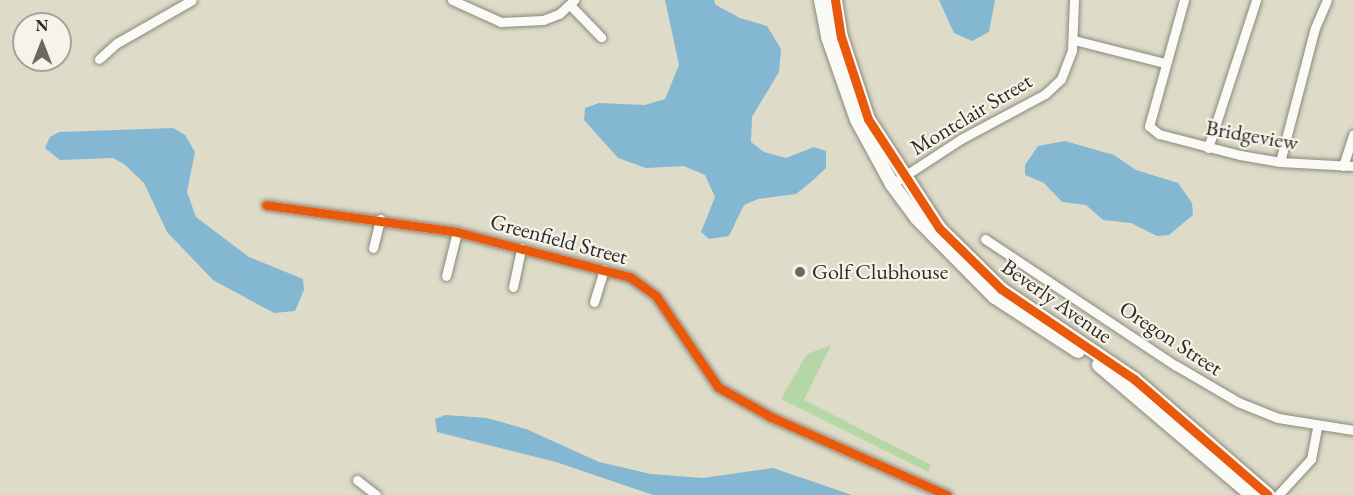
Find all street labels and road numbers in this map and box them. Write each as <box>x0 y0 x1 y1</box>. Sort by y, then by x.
street label: Montclair Street <box>905 67 1037 161</box>
street label: Bridgeview <box>1204 114 1300 156</box>
street label: Greenfield Street <box>487 208 631 270</box>
street label: Beverly Avenue <box>997 253 1117 349</box>
street label: Oregon Street <box>1115 295 1227 381</box>

